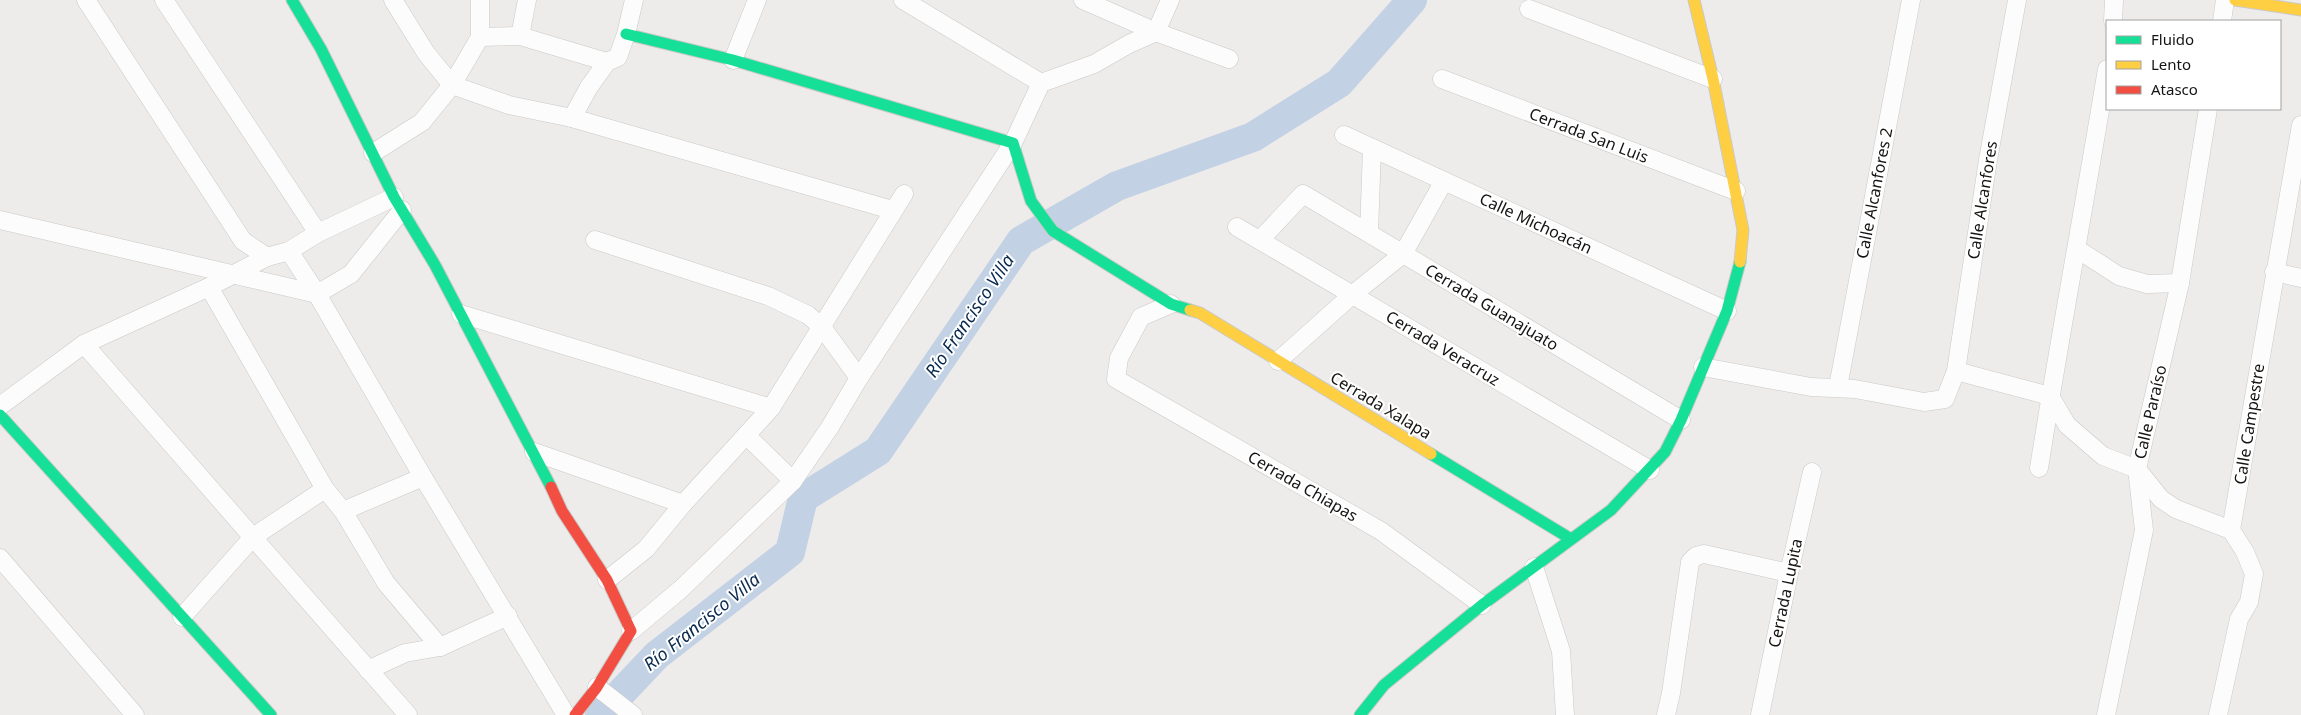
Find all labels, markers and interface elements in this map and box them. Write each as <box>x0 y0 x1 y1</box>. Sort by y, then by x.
legend <box>2106 20 2281 110</box>
text: Fluido <box>2151 29 2194 49</box>
text: Lento <box>2151 54 2191 74</box>
text: Atasco <box>2151 79 2198 99</box>
street label: Cerrada San Luis <box>1526 102 1652 168</box>
street label: Calle Alcanfores 2 <box>1851 126 1897 260</box>
street label: Calle Alcanfores <box>1962 139 2002 261</box>
street label: Calle Michoacán <box>1476 187 1596 259</box>
water label: Río Francisco Villa <box>919 249 1019 382</box>
street label: Cerrada Guanajuato <box>1421 258 1563 356</box>
street label: Cerrada Veracruz <box>1382 305 1504 391</box>
street label: Calle Campestre <box>2229 362 2269 486</box>
street label: Calle Paraíso <box>2128 363 2172 461</box>
street label: Cerrada Xalapa <box>1326 366 1436 444</box>
street label: Cerrada Chiapas <box>1244 446 1362 526</box>
street label: Cerrada Lupita <box>1763 536 1807 650</box>
water label: Río Francisco Villa <box>638 567 765 676</box>

